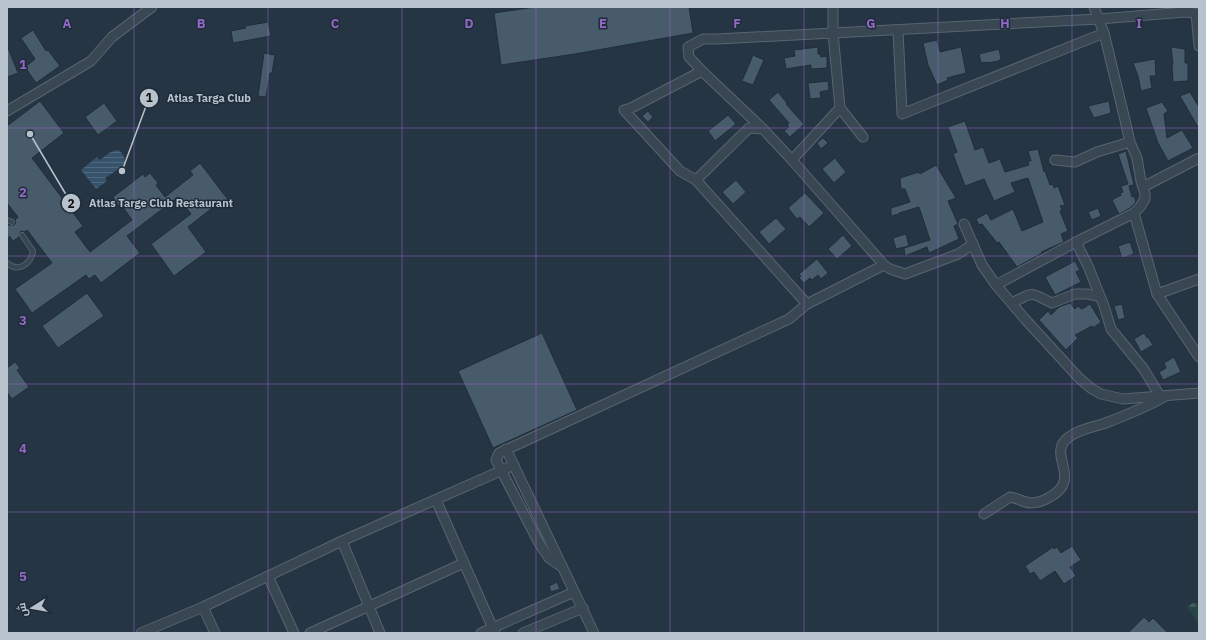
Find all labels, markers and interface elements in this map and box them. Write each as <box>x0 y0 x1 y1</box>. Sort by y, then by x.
text: A <box>63 15 72 32</box>
text: B <box>197 15 206 32</box>
text: C <box>331 15 340 32</box>
text: D <box>464 15 474 32</box>
text: E <box>599 15 607 32</box>
text: F <box>733 15 741 32</box>
text: G <box>866 15 876 32</box>
text: H <box>1000 15 1010 32</box>
text: I <box>1136 15 1142 32</box>
text: 1 <box>19 56 27 73</box>
callout: Atlas Targa Club <box>139 86 259 109</box>
text: 1 <box>145 90 153 105</box>
text: Atlas Targa Club <box>167 91 251 105</box>
text: 2 <box>19 184 27 201</box>
callout: Atlas Targe Club Restaurant <box>61 192 240 215</box>
text: 2 <box>67 196 75 211</box>
text: Atlas Targe Club Restaurant <box>89 196 233 210</box>
text: 3 <box>19 312 27 329</box>
text: 4 <box>19 440 27 457</box>
text: 5 <box>19 568 27 585</box>
north arrow <box>12 588 52 628</box>
text: ش <box>14 602 30 618</box>

